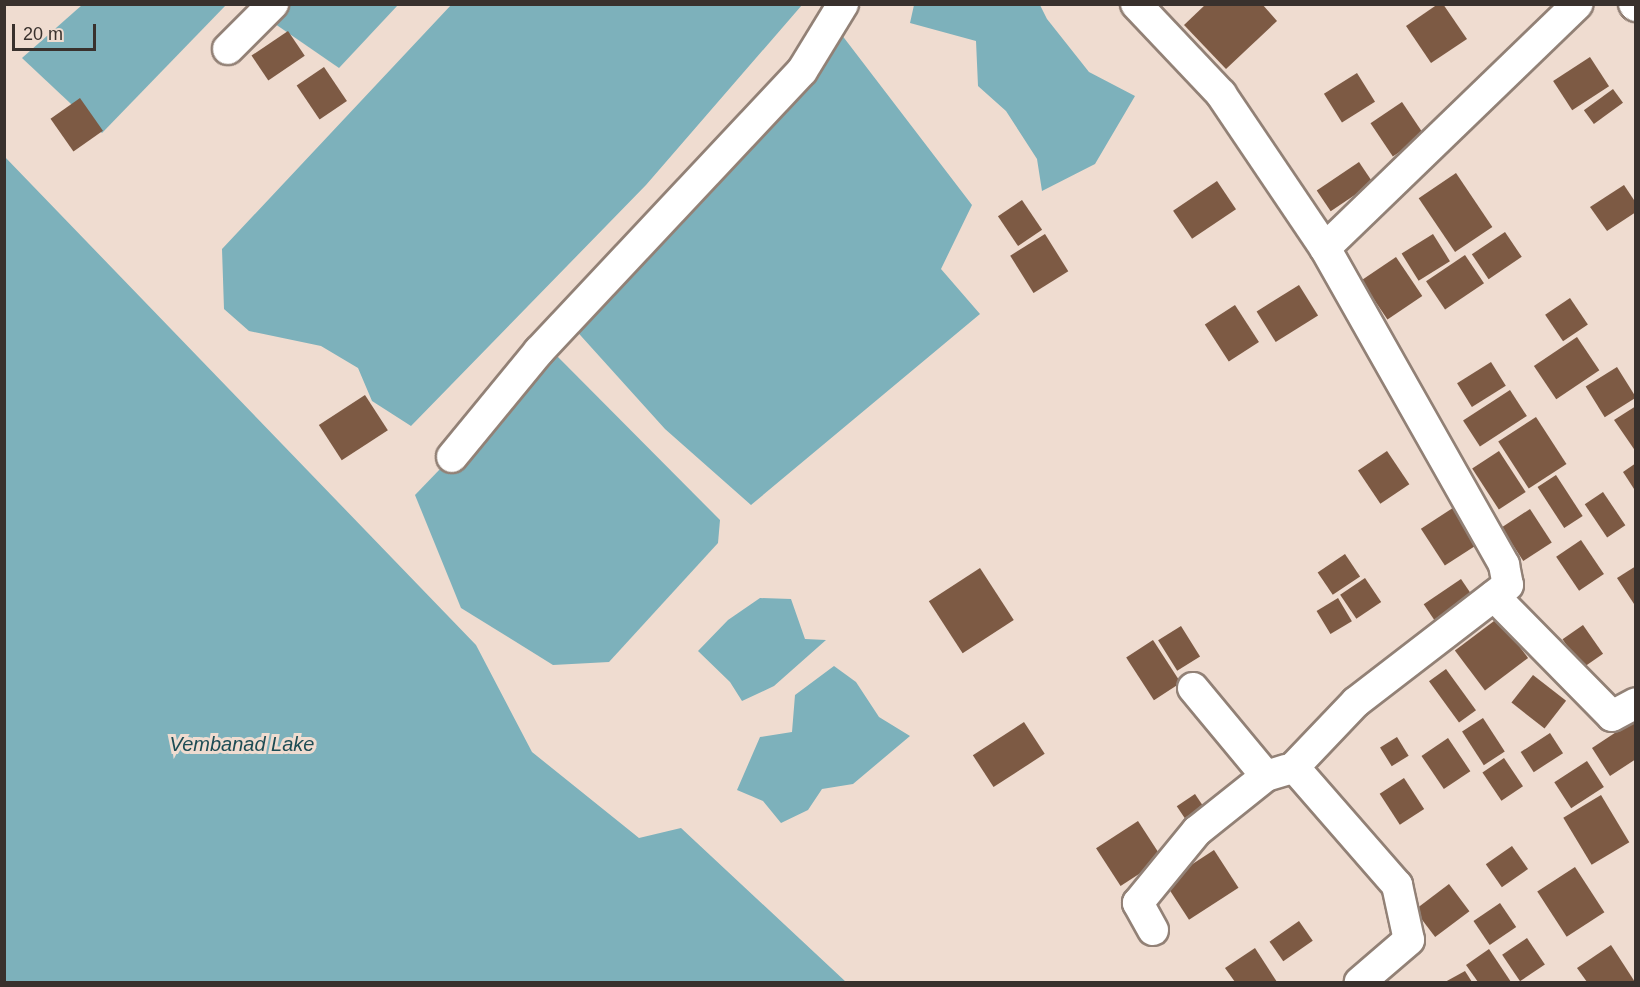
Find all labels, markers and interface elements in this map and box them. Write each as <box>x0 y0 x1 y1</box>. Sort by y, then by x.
scale bar <box>15 12 99 50</box>
text: 20 m <box>23 24 63 44</box>
water label: Vembanad Lake <box>170 732 314 756</box>

